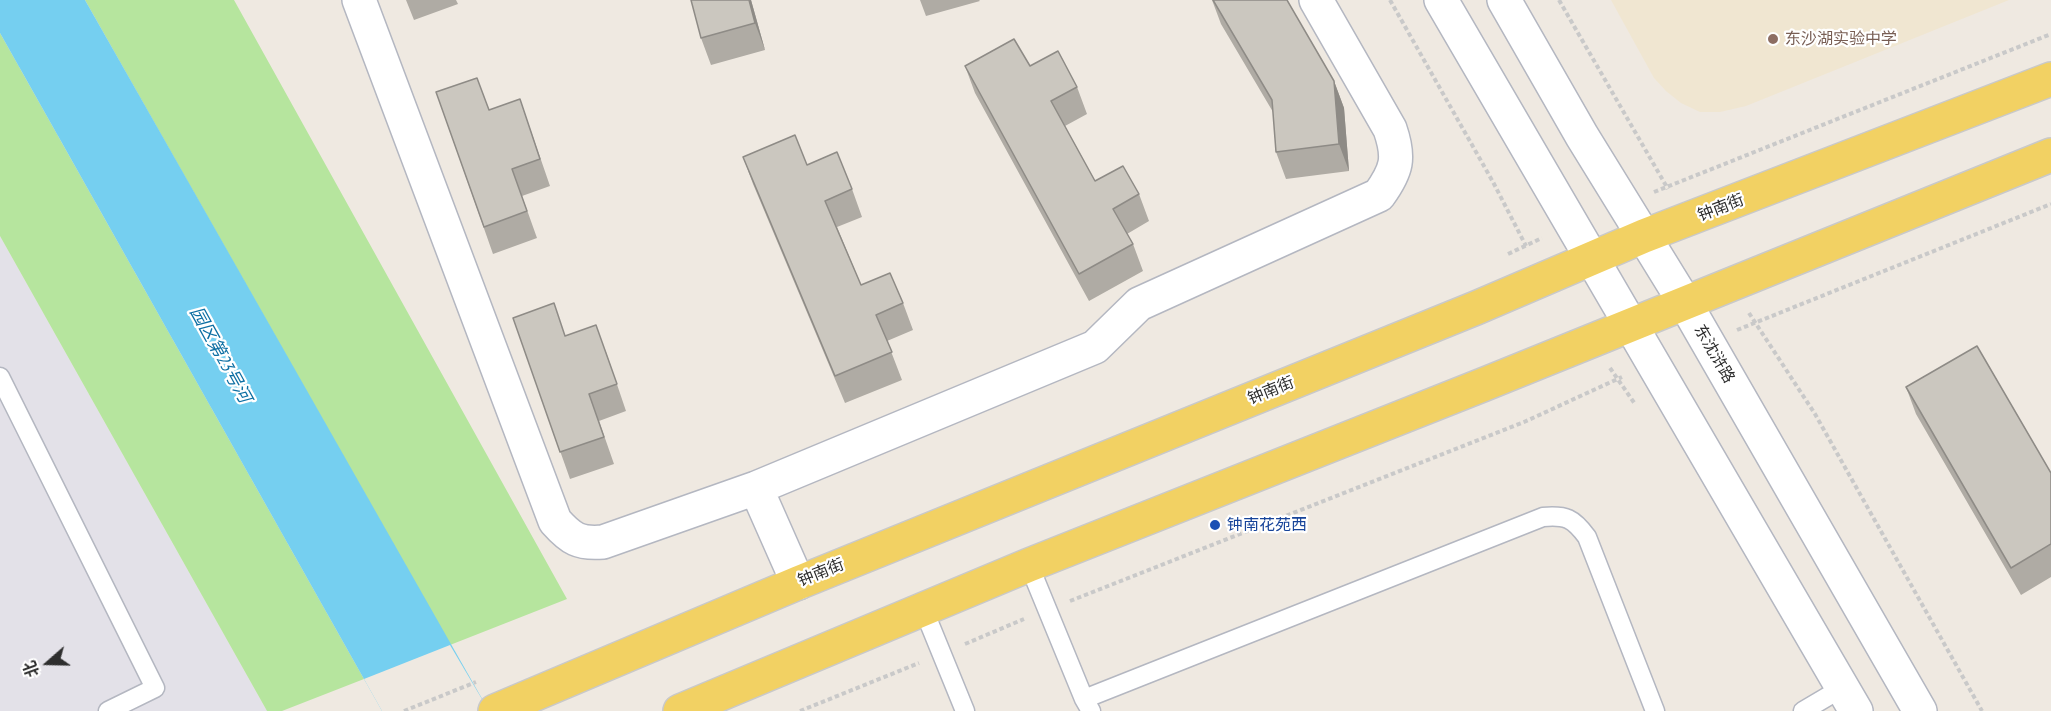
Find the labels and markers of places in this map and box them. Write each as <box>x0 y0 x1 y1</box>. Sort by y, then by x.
place label: 东沙湖实验中学 <box>1785 29 1897 49</box>
marker: 东沙湖实验中学 <box>1766 32 1780 46</box>
place label: 钟南花苑西 <box>1227 515 1307 535</box>
marker: 钟南花苑西 <box>1208 518 1222 532</box>

